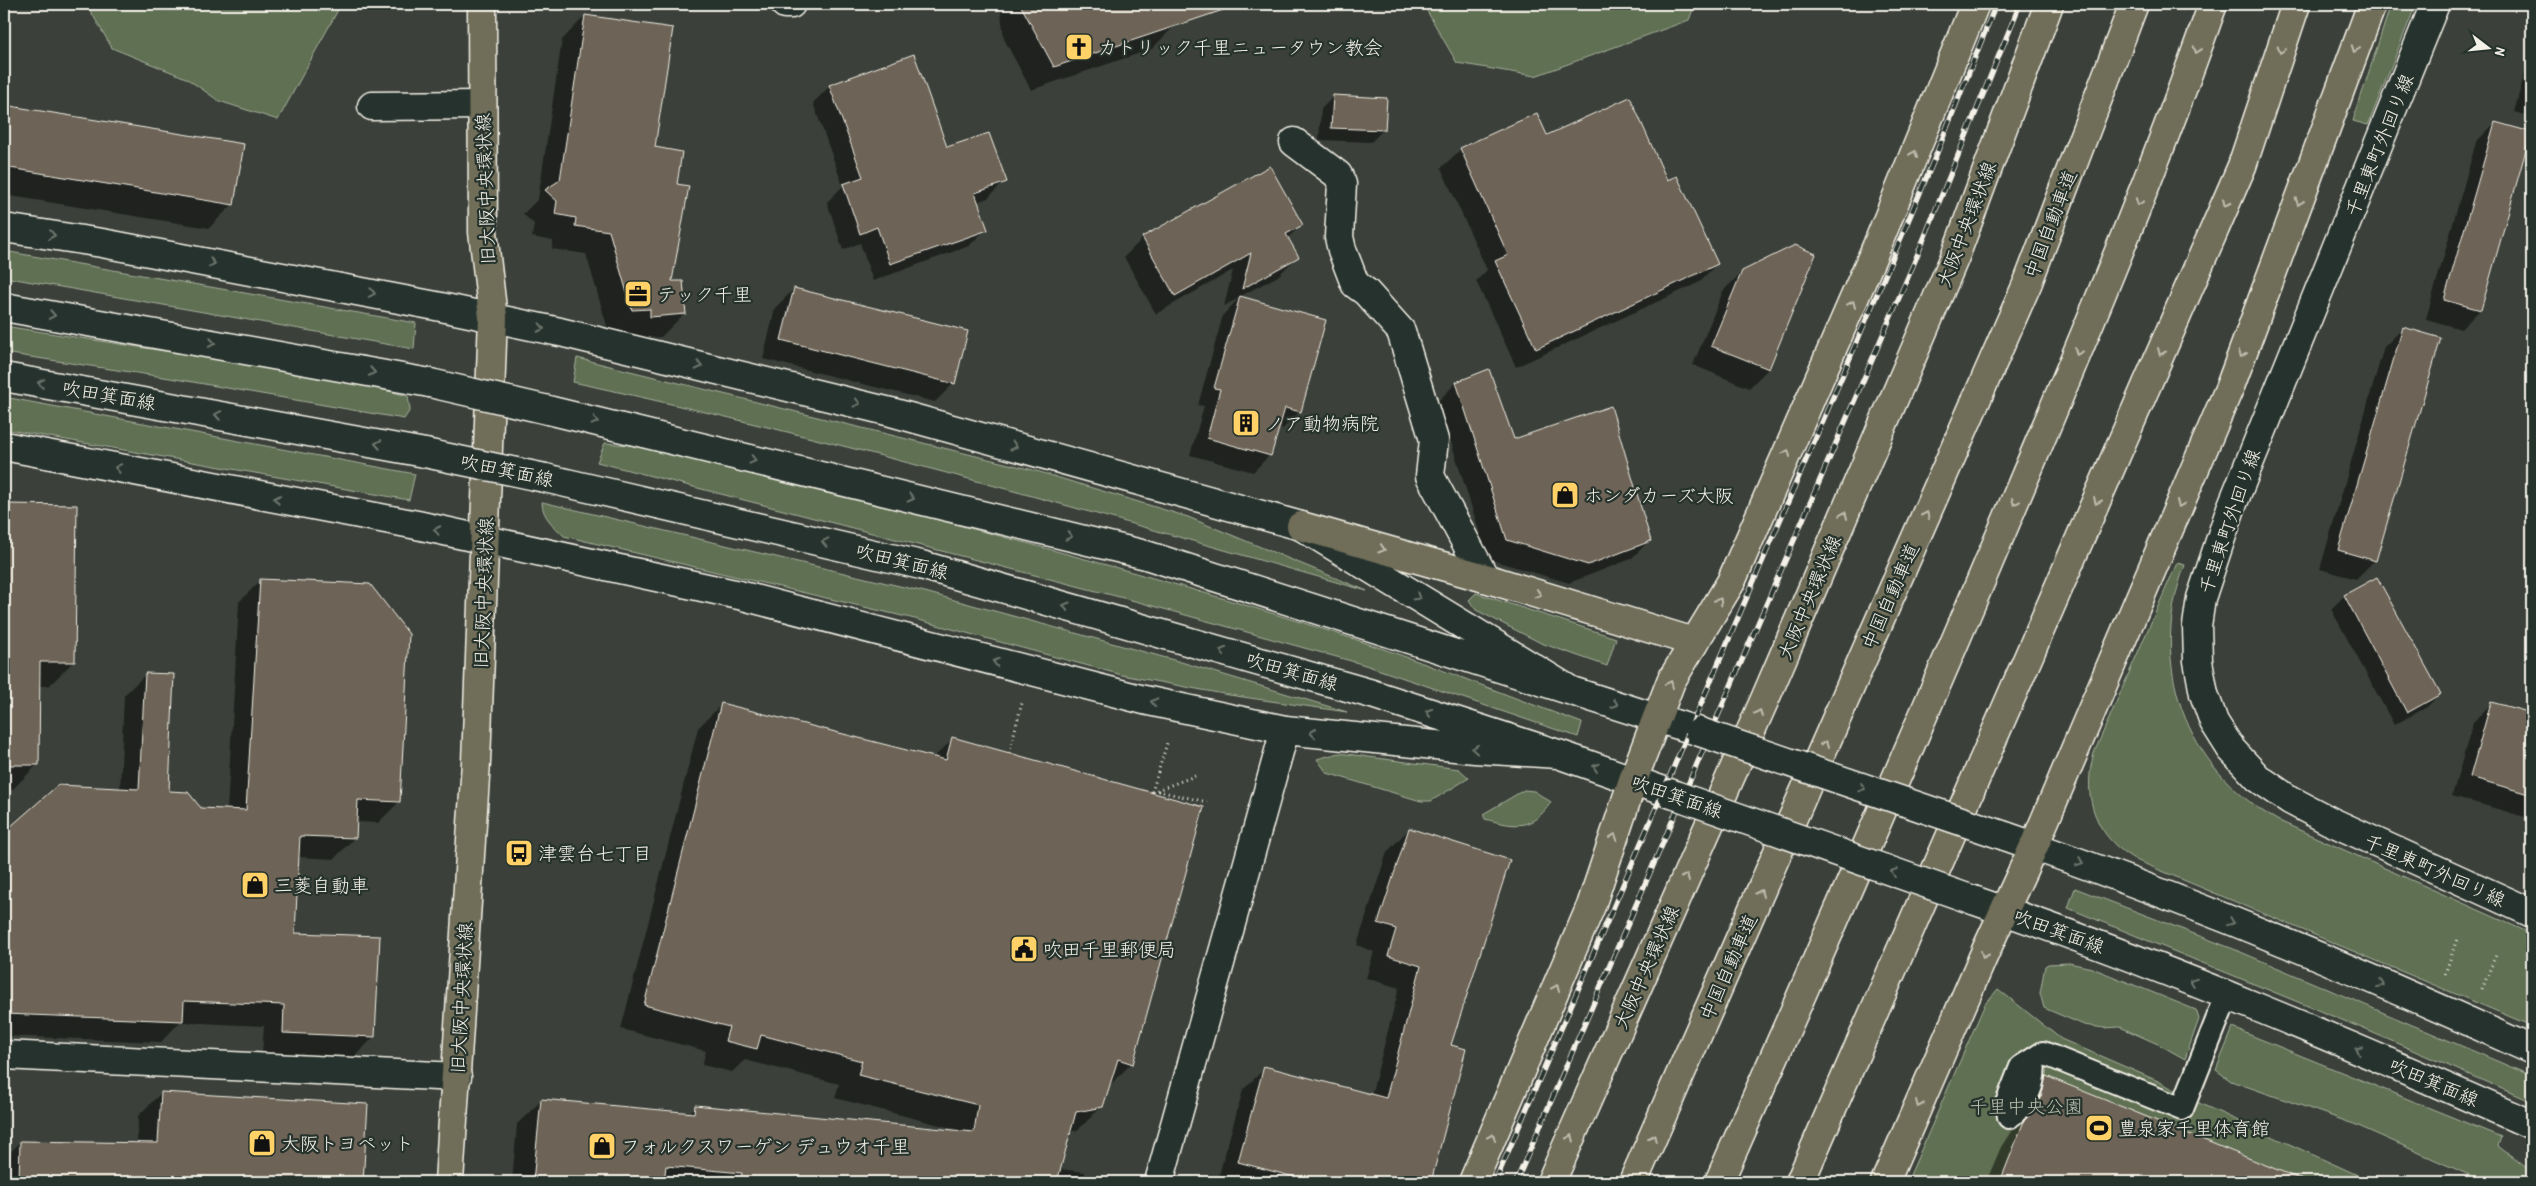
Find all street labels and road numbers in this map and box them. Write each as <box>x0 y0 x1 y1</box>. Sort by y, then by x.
street label: 千里東町外回り線 <box>2338 70 2420 220</box>
street label: 旧大阪中央環状線 <box>469 113 501 265</box>
street label: 大阪中央環状線 <box>1930 157 2002 291</box>
street label: 中国自動車道 <box>2017 166 2083 282</box>
street label: 吹田箕面線 <box>60 374 158 416</box>
street label: 千里東町外回り線 <box>2192 445 2266 597</box>
street label: 吹田箕面線 <box>458 447 556 493</box>
street label: 旧大阪中央環状線 <box>467 517 499 669</box>
street label: 大阪中央環状線 <box>1771 531 1847 663</box>
street label: 吹田箕面線 <box>853 537 951 585</box>
street label: 中国自動車道 <box>1855 539 1925 653</box>
street label: 吹田箕面線 <box>1243 645 1341 697</box>
street label: 吹田箕面線 <box>1628 768 1726 824</box>
street label: 千里東町外回り線 <box>2360 827 2510 913</box>
street label: 大阪中央環状線 <box>1607 901 1685 1033</box>
street label: 吹田箕面線 <box>2010 903 2108 959</box>
street label: 中国自動車道 <box>1693 910 1763 1024</box>
street label: 旧大阪中央環状線 <box>444 921 478 1075</box>
street label: 吹田箕面線 <box>2385 1051 2483 1113</box>

